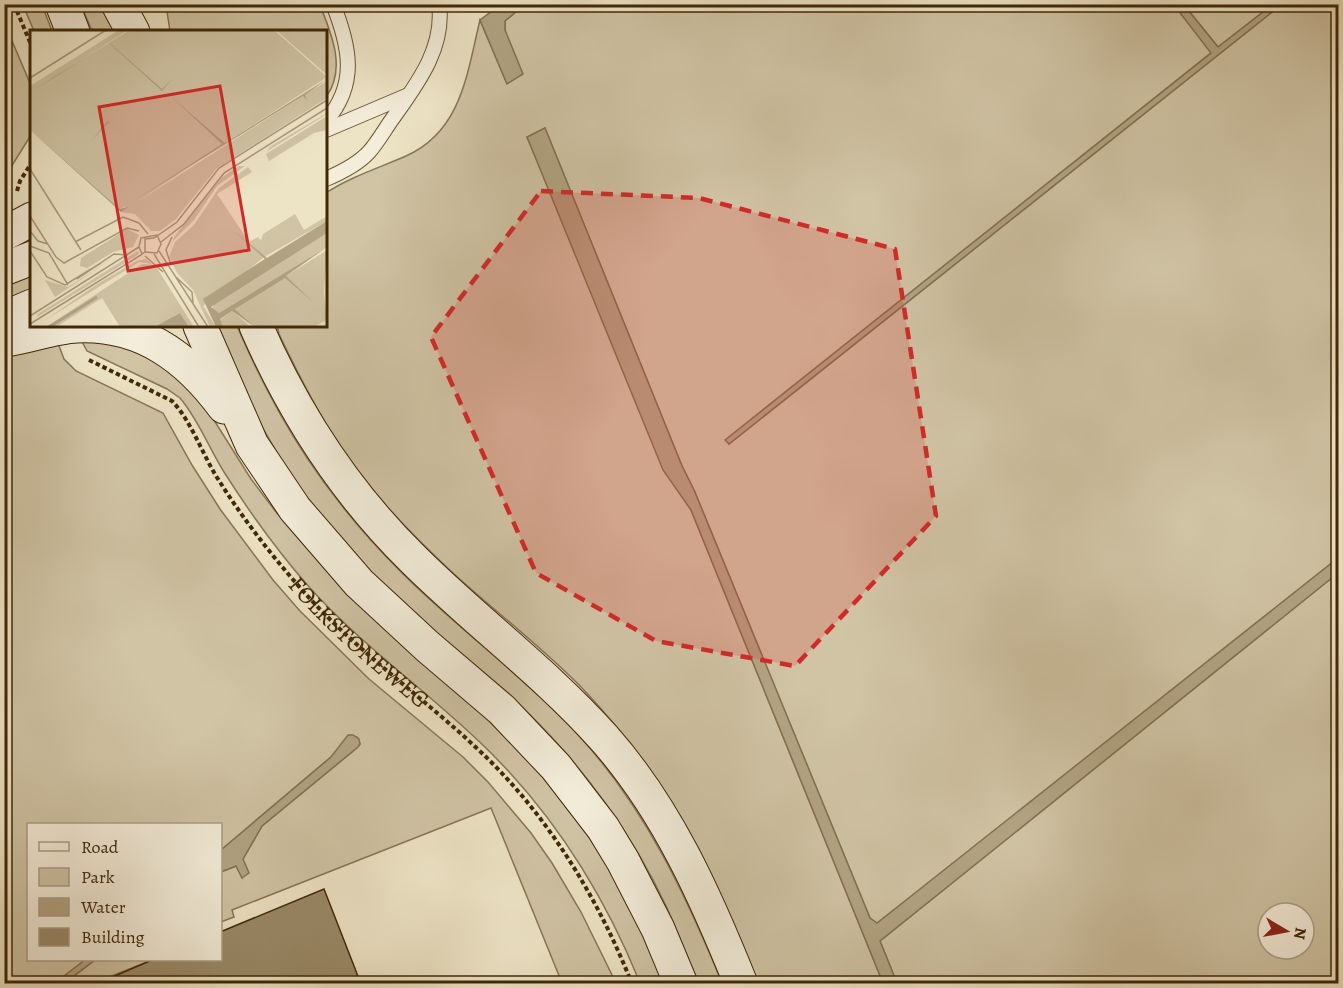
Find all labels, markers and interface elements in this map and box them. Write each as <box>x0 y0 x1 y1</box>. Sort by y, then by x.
inset map <box>30 30 327 327</box>
street label: FOLKSTONEWEG <box>281 569 436 716</box>
legend <box>27 823 222 961</box>
text: Road <box>81 835 119 859</box>
text: Park <box>81 865 115 889</box>
text: Water <box>80 895 126 919</box>
north arrow <box>1256 901 1316 961</box>
text: Building <box>81 925 145 949</box>
text: N <box>1288 926 1312 941</box>

